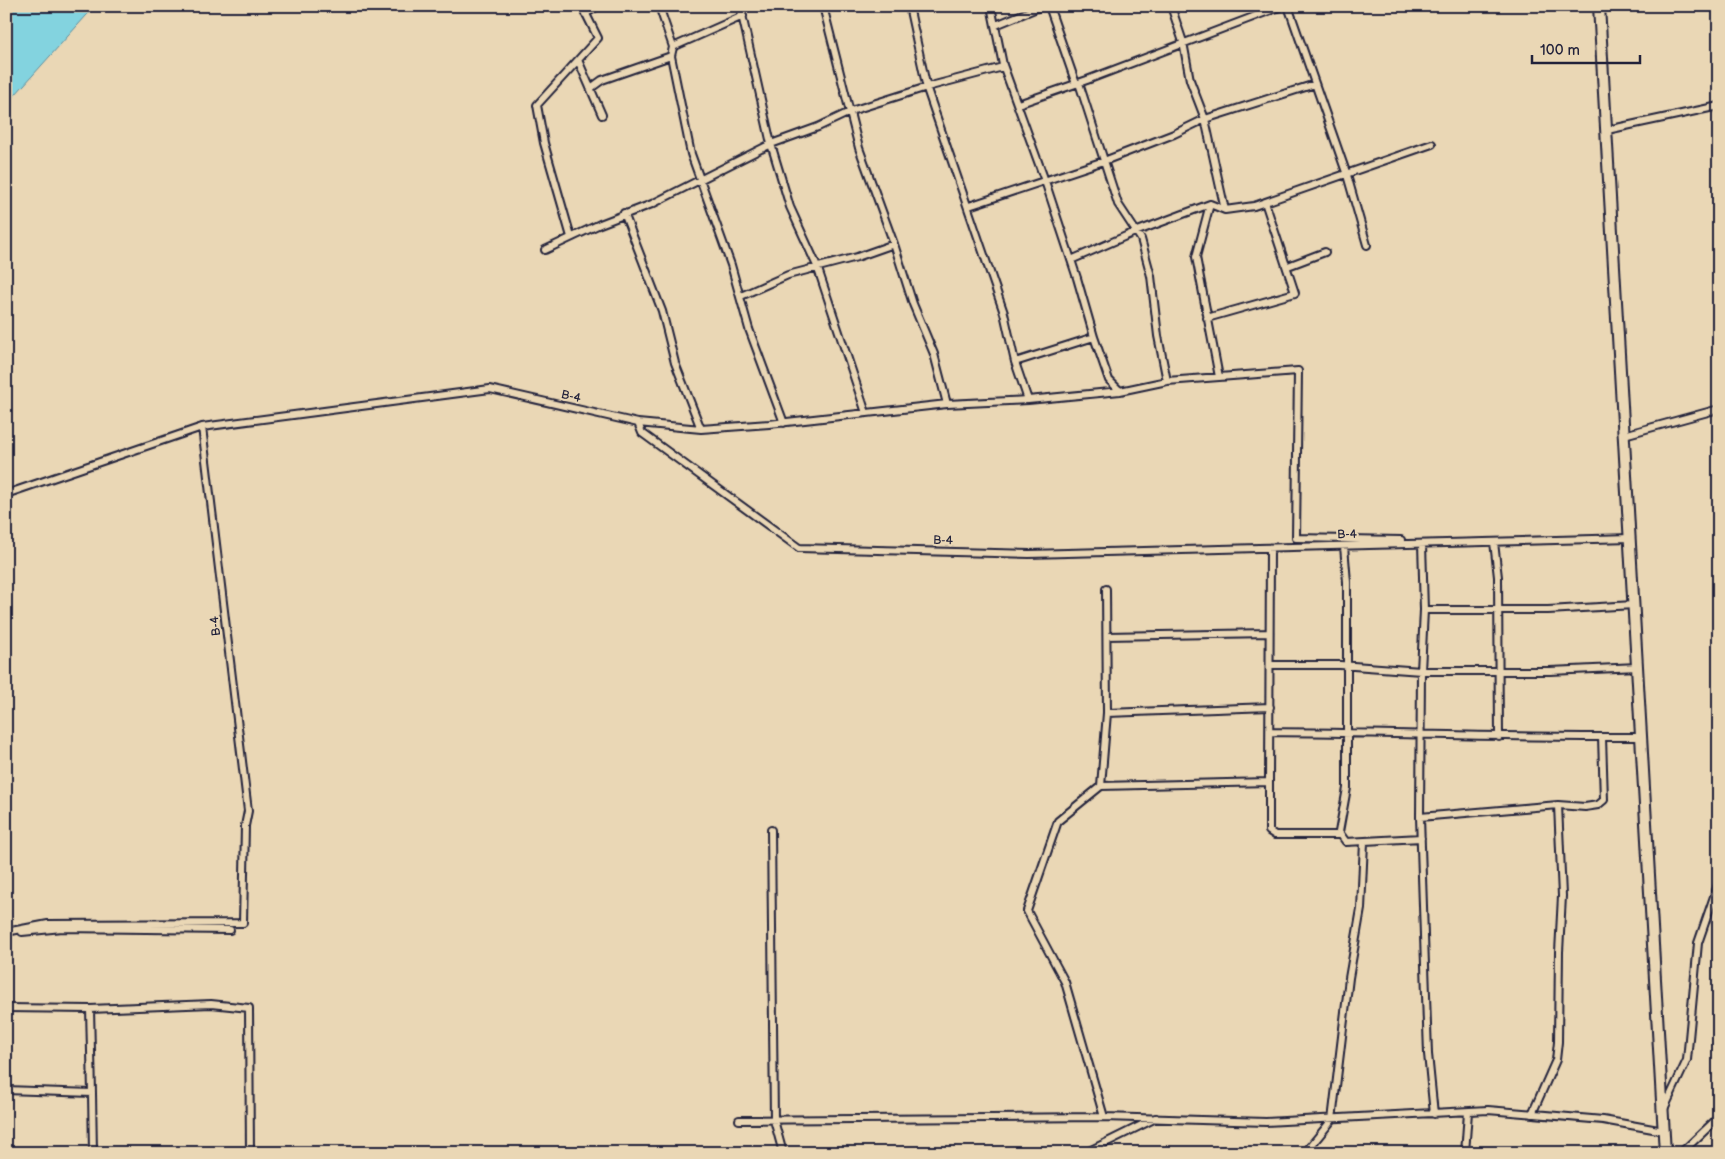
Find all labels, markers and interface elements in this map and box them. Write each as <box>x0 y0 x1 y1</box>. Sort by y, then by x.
scale bar <box>1532 32 1640 64</box>
text: 100 m <box>1540 41 1580 60</box>
street label: B-4 <box>559 387 583 406</box>
street label: B-4 <box>1337 527 1358 542</box>
street label: B-4 <box>933 533 954 548</box>
street label: B-4 <box>207 614 224 637</box>

